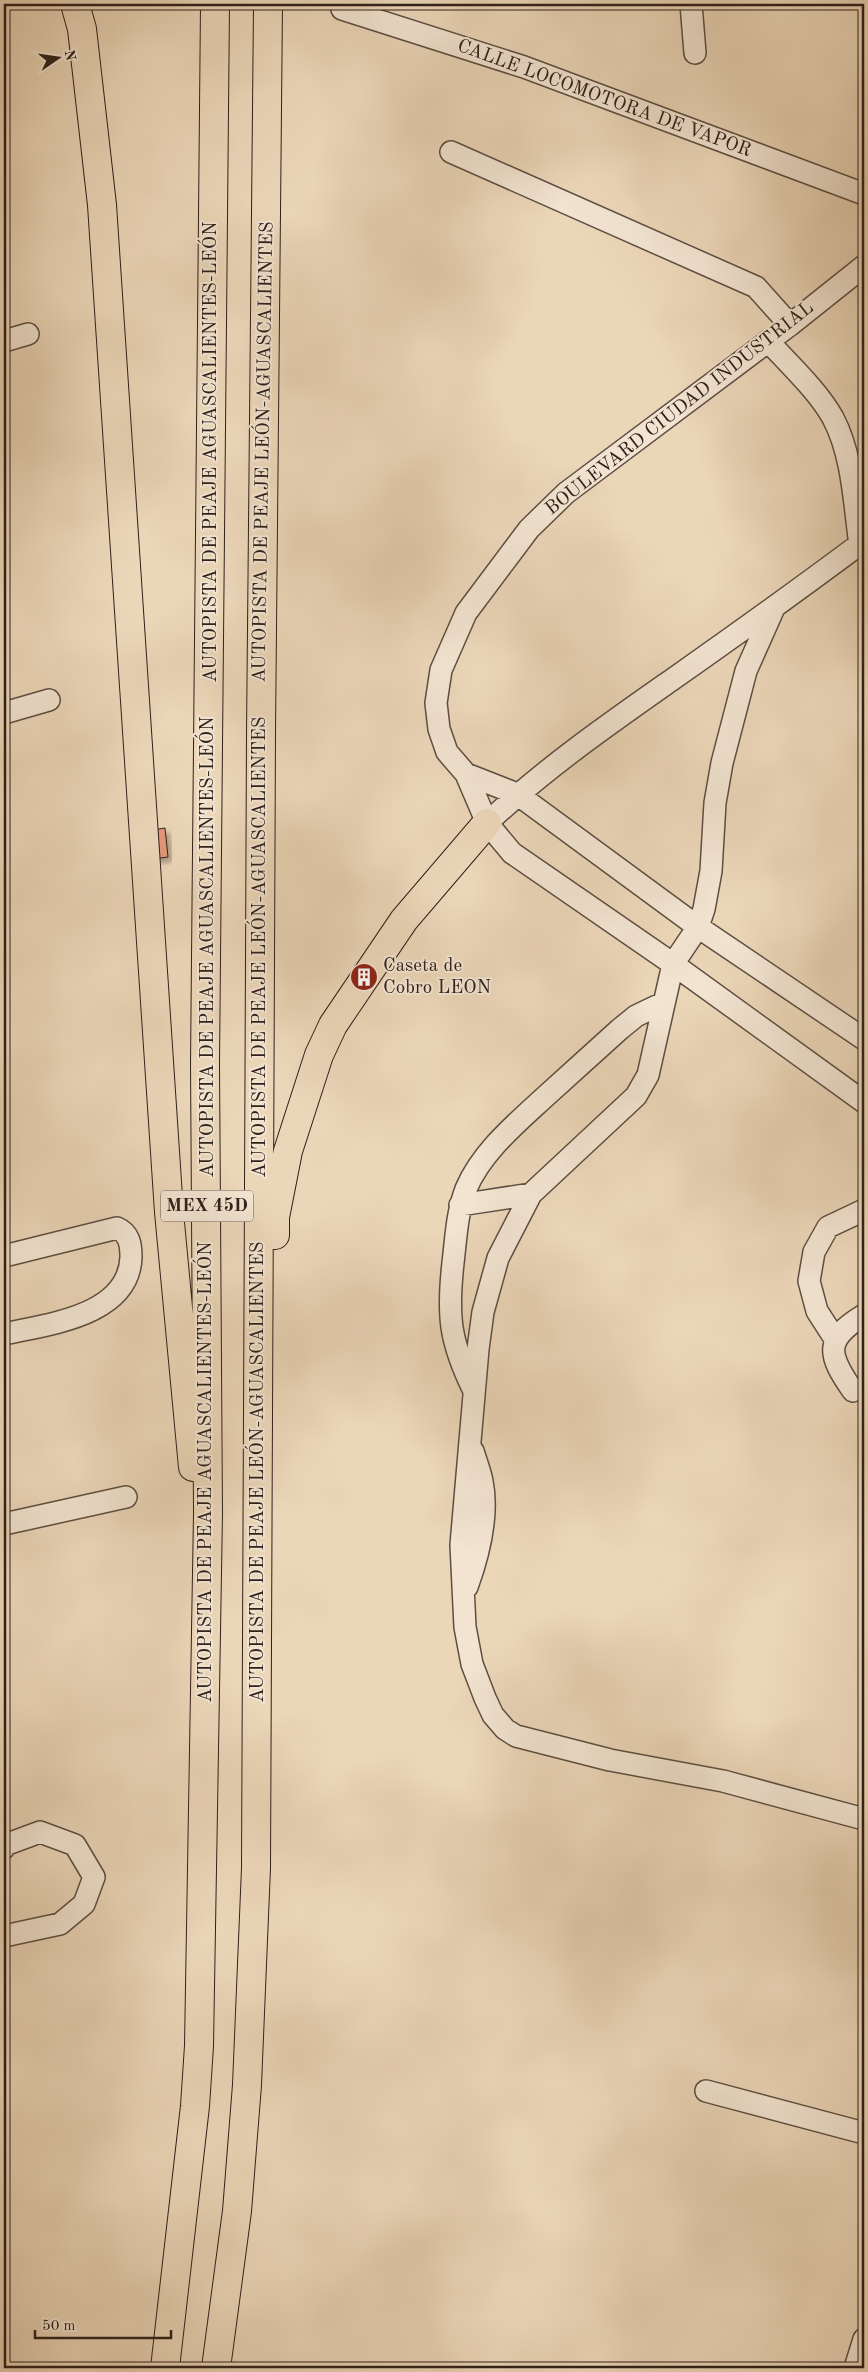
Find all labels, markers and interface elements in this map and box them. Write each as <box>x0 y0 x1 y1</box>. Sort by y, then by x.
north arrow <box>32 32 82 82</box>
street label: CALLE LOCOMOTORA DE VAPOR <box>455 37 753 161</box>
text: N <box>62 49 78 62</box>
street label: AUTOPISTA DE PEAJE AGUASCALIENTES-LEÓN <box>197 221 221 683</box>
street label: AUTOPISTA DE PEAJE LEÓN-AGUASCALIENTES <box>245 221 278 683</box>
street label: BOULEVARD CIUDAD INDUSTRIAL <box>542 299 818 519</box>
street label: AUTOPISTA DE PEAJE AGUASCALIENTES-LEÓN <box>194 716 218 1178</box>
street label: AUTOPISTA DE PEAJE LEÓN-AGUASCALIENTES <box>246 716 270 1178</box>
place label: Caseta de Cobro LEON <box>383 957 492 998</box>
building icon: Caseta de Cobro LEON <box>349 962 379 992</box>
road number: MEX 45D <box>161 1190 253 1222</box>
street label: AUTOPISTA DE PEAJE AGUASCALIENTES-LEÓN <box>192 1241 216 1703</box>
street label: AUTOPISTA DE PEAJE LEÓN-AGUASCALIENTES <box>244 1241 268 1703</box>
scale bar <box>35 2307 171 2339</box>
text: 50 m <box>42 2319 76 2334</box>

